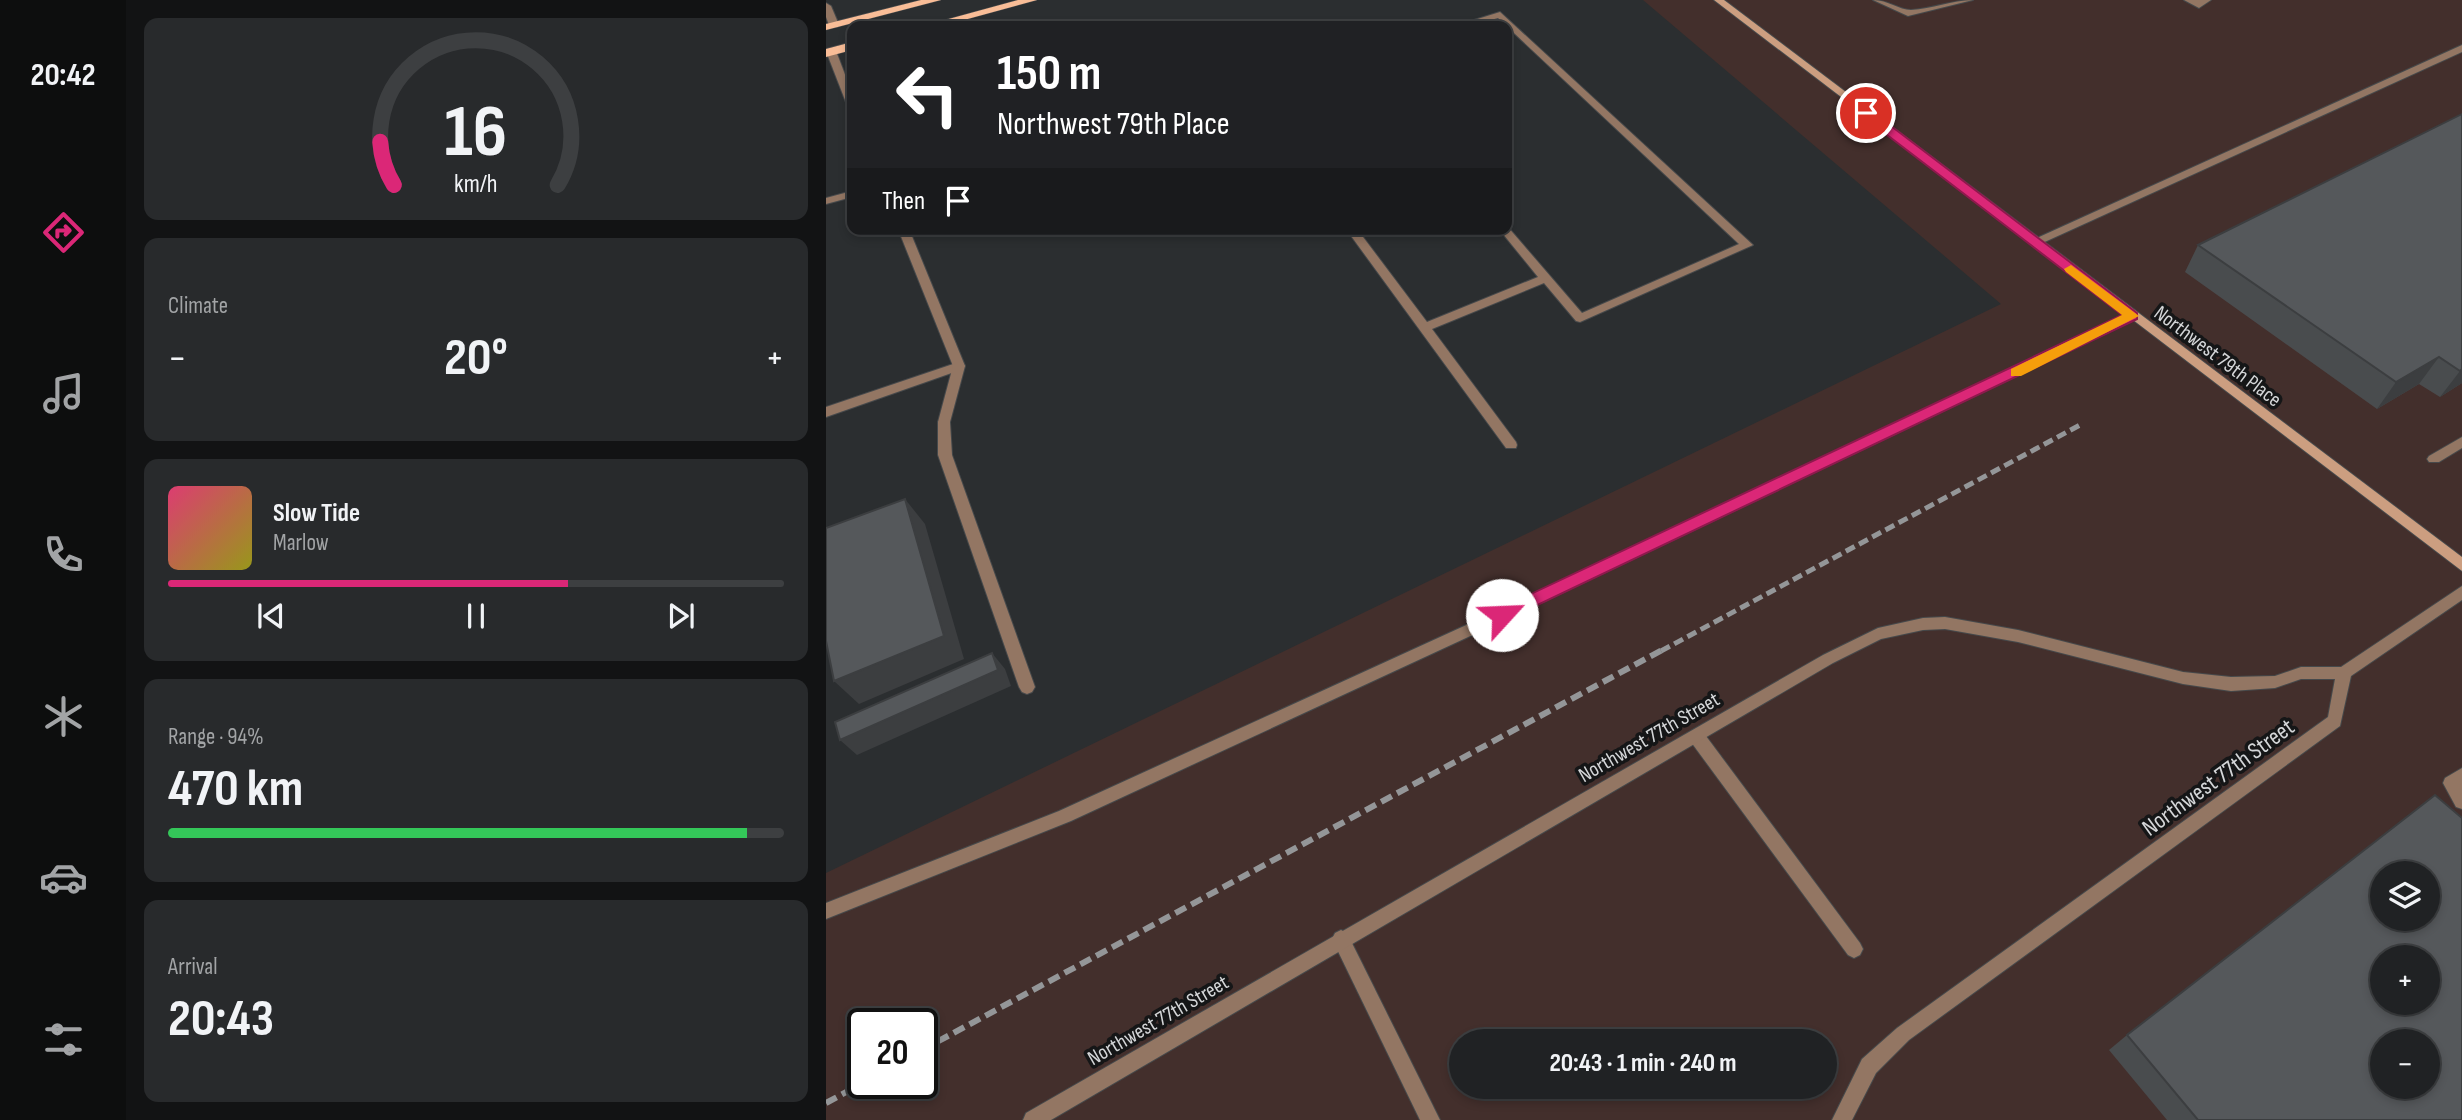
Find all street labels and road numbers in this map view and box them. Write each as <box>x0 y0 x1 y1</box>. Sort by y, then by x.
street label: Northwest 79th Place <box>2149 300 2286 412</box>
street label: Northwest 77th Street <box>1574 687 1724 788</box>
street label: Northwest 77th Street <box>2136 712 2300 842</box>
street label: Northwest 77th Street <box>1083 970 1233 1071</box>

